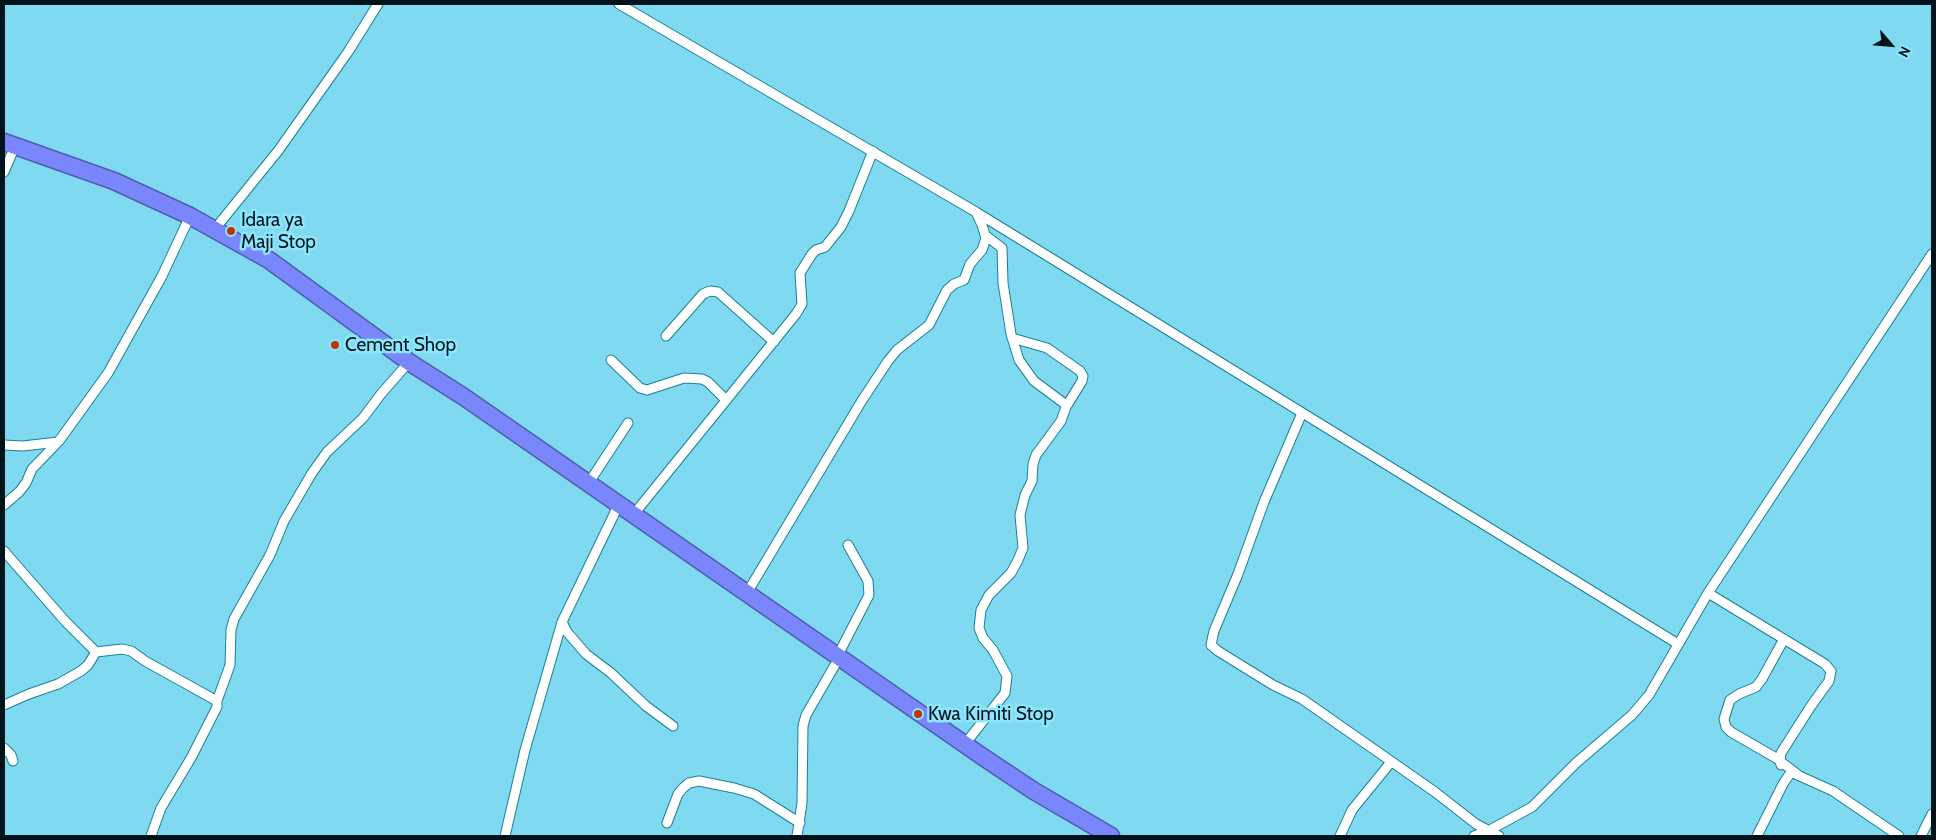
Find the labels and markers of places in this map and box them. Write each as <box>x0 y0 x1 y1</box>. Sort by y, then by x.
place label: Idara ya Maji Stop <box>241 209 316 253</box>
marker: Idara ya Maji Stop <box>225 225 237 237</box>
place label: Cement Shop <box>345 334 456 356</box>
marker: Cement Shop <box>329 339 341 351</box>
place label: Kwa Kimiti Stop <box>928 703 1054 725</box>
marker: Kwa Kimiti Stop <box>912 708 924 720</box>

